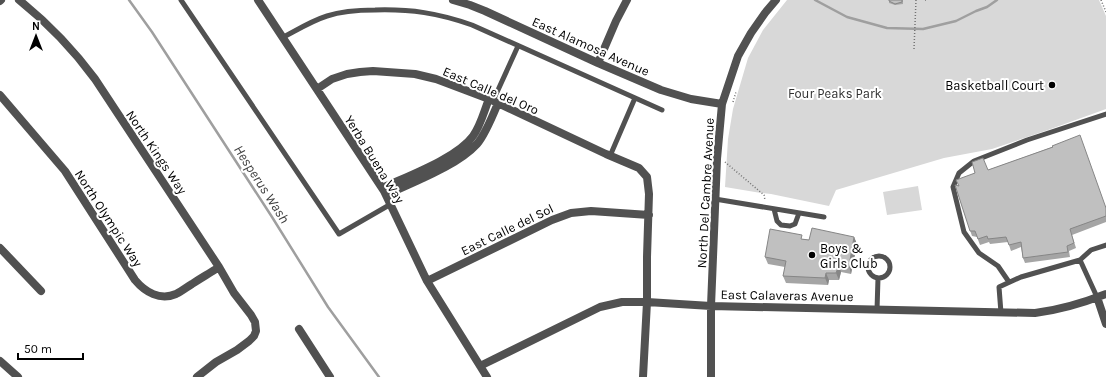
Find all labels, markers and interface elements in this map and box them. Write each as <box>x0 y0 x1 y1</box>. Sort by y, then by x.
street label: East Alamosa Avenue <box>530 14 652 79</box>
north arrow <box>16 16 56 56</box>
text: N <box>32 20 40 33</box>
street label: East Calle del Oro <box>441 63 541 117</box>
place label: Basketball Court <box>945 78 1044 93</box>
marker: Basketball Court <box>1047 80 1057 90</box>
park label: Four Peaks Park <box>788 86 882 101</box>
street label: North Kings Way <box>123 108 190 197</box>
street label: Yerba Buena Way <box>342 113 408 206</box>
street label: North Del Cambre Avenue <box>694 117 717 269</box>
water label: Hesperus Wash <box>230 142 293 227</box>
street label: North Olympic Way <box>72 167 145 270</box>
street label: East Calle del Sol <box>458 201 556 258</box>
place label: Boys & Girls Club <box>820 241 878 271</box>
marker: Boys & Girls Club <box>807 250 817 260</box>
street label: East Calaveras Avenue <box>720 287 854 304</box>
scale bar <box>18 335 83 361</box>
text: 50 m <box>24 342 52 356</box>

